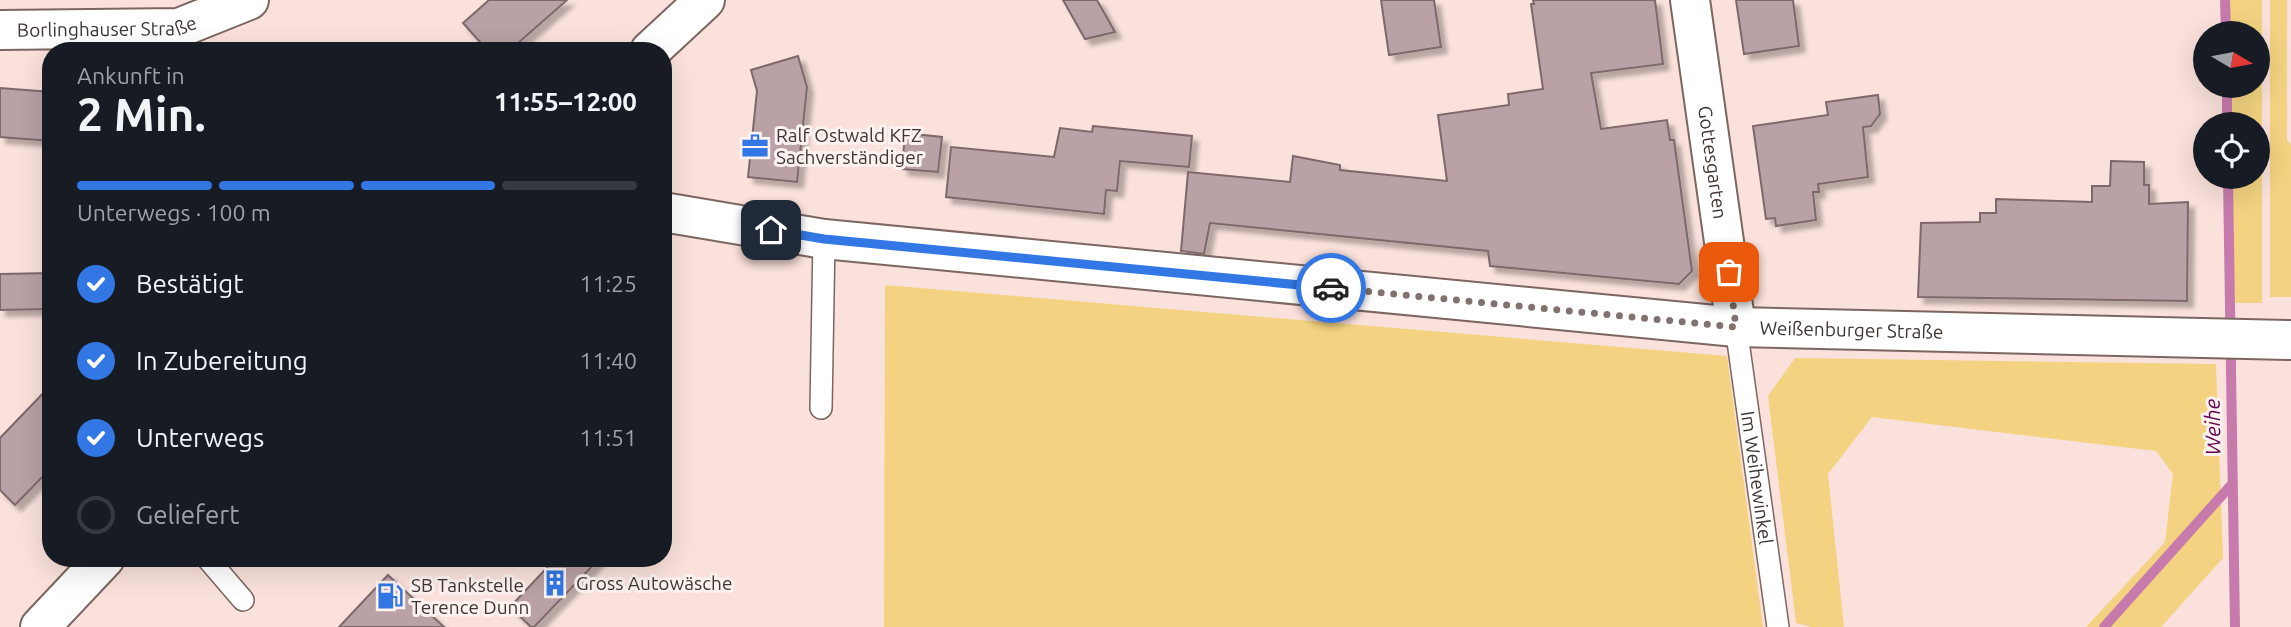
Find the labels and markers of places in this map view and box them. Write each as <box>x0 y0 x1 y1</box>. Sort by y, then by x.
place label: Ralf Ostwald KFZ Sachverständiger <box>776 124 923 168</box>
office icon: Ralf Ostwald KFZ Sachverständiger <box>740 131 770 161</box>
pin <box>741 200 801 260</box>
pin <box>1699 242 1759 302</box>
building icon: Gross Autowäsche <box>540 568 570 598</box>
place label: Gross Autowäsche <box>576 572 732 594</box>
place label: SB Tankstelle Terence Dunn <box>411 574 529 618</box>
fuel station icon: SB Tankstelle Terence Dunn <box>375 581 405 611</box>

